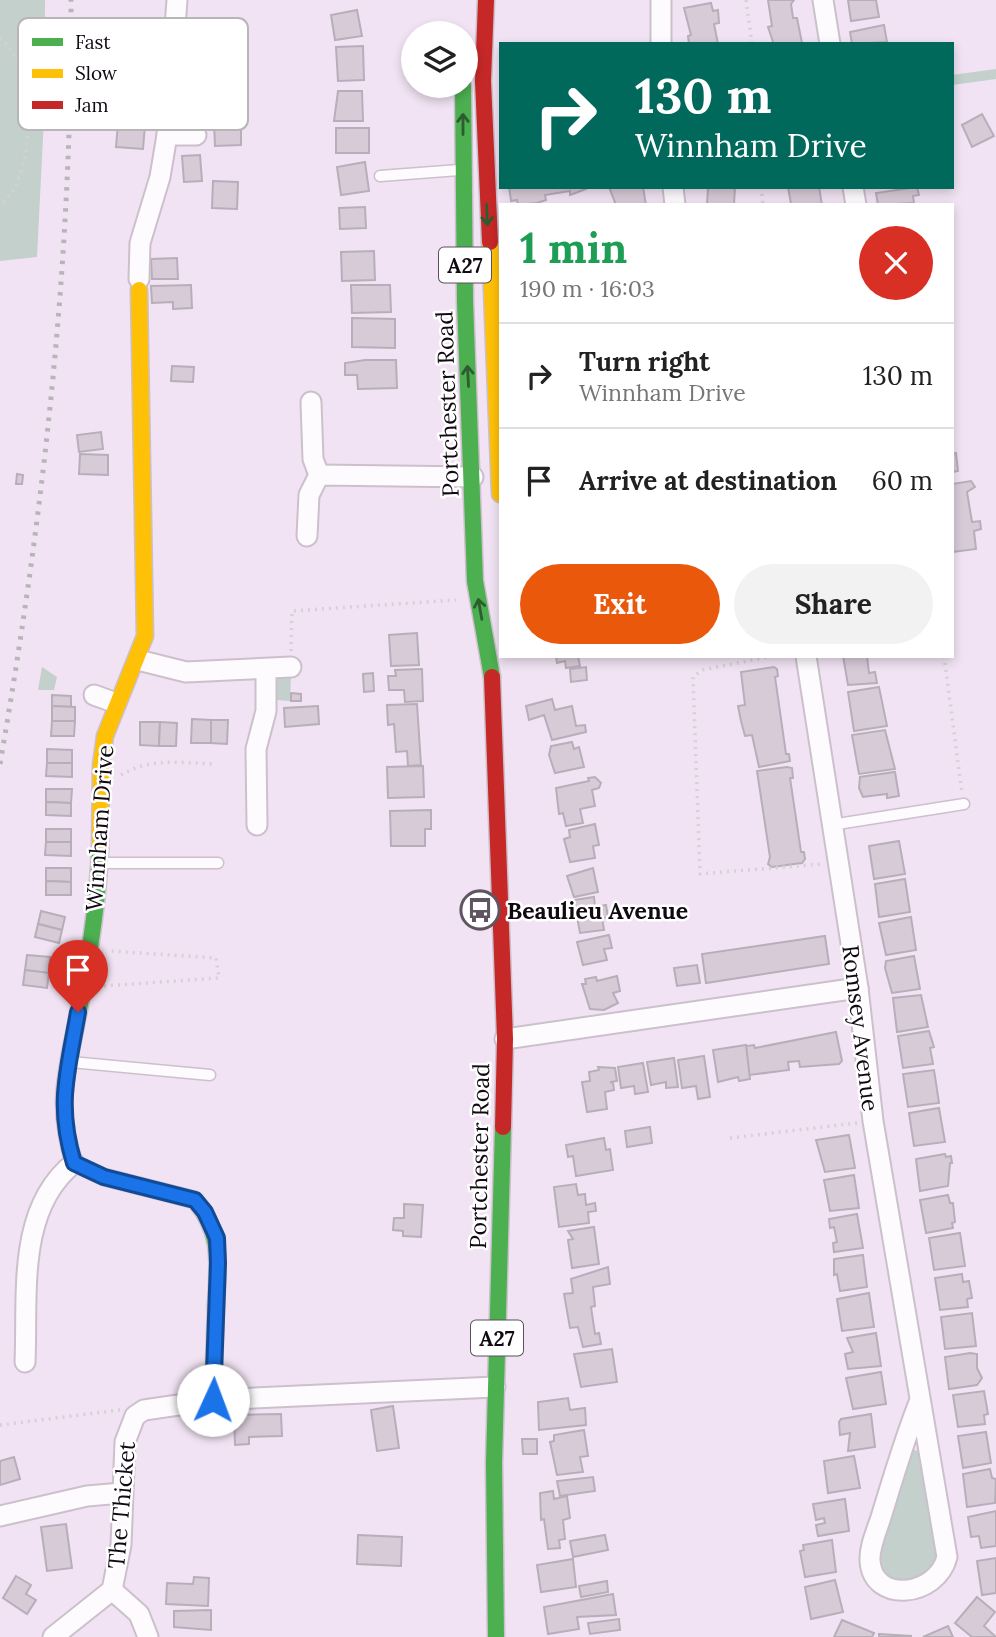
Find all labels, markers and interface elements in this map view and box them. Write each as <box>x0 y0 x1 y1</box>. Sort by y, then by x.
legend <box>18 18 248 130</box>
map controls <box>401 21 478 98</box>
button: layers <box>401 21 478 98</box>
text: Fast <box>75 30 111 54</box>
text: Slow <box>75 61 118 85</box>
text: 130 m <box>635 64 771 126</box>
icon: right <box>520 70 611 161</box>
text: Jam <box>74 93 109 117</box>
one-way arrow <box>456 113 470 136</box>
text: Winnham Drive <box>635 125 867 166</box>
one-way arrow <box>480 203 493 226</box>
text: 1 min <box>520 221 627 275</box>
button: close <box>859 226 933 300</box>
road number: A27 <box>439 247 491 282</box>
text: 190 m · 16:03 <box>520 274 655 303</box>
street label: Portchester Road <box>429 310 465 497</box>
text: Turn right <box>579 345 710 378</box>
icon: right <box>520 357 558 395</box>
text: 130 m <box>863 359 933 392</box>
one-way arrow <box>462 365 475 388</box>
text: Winnham Drive <box>579 378 746 407</box>
icon: arrive <box>520 462 558 500</box>
text: Arrive at destination <box>579 464 837 497</box>
text: 60 m <box>872 464 933 497</box>
button: Exit <box>520 564 720 644</box>
button: Share <box>734 564 933 644</box>
one-way arrow <box>473 598 487 621</box>
street label: Winnham Drive <box>79 744 119 912</box>
bus stop icon: Beaulieu Avenue <box>459 889 501 931</box>
place label: Beaulieu Avenue <box>507 896 688 925</box>
pin <box>48 940 108 1012</box>
street label: Romsey Avenue <box>836 943 886 1113</box>
icon: arrive <box>59 951 97 989</box>
street label: Portchester Road <box>463 1062 495 1249</box>
road number: A27 <box>471 1320 523 1356</box>
position arrow <box>176 1363 250 1437</box>
street label: The Thicket <box>101 1440 141 1570</box>

